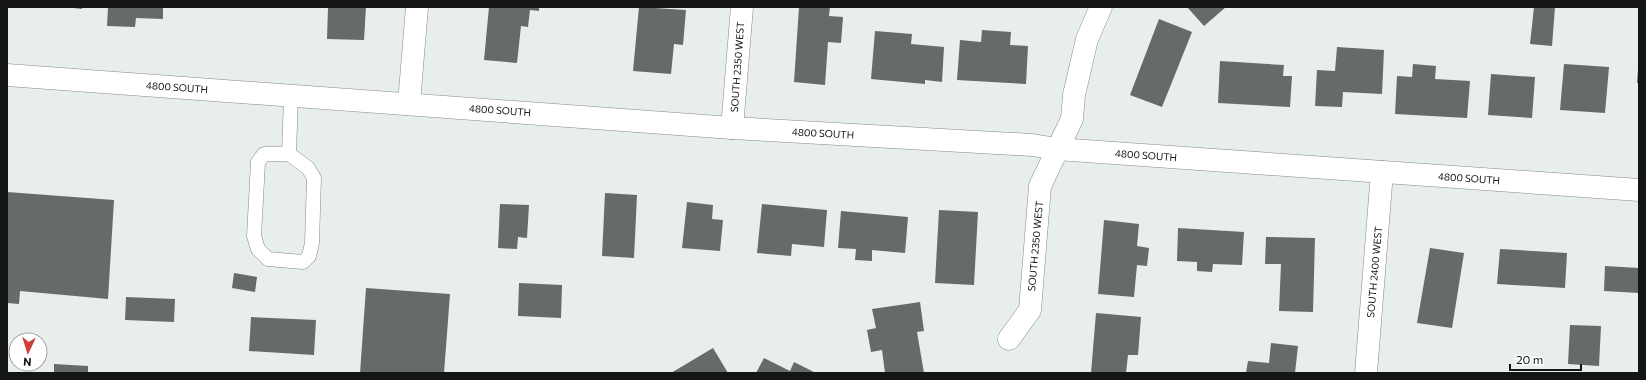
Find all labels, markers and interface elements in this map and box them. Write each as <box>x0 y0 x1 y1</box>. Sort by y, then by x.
street label: SOUTH 2350 WEST <box>728 21 746 113</box>
street label: 4800 SOUTH <box>146 79 208 95</box>
street label: 4800 SOUTH <box>469 102 531 118</box>
street label: 4800 SOUTH <box>792 125 854 141</box>
street label: 4800 SOUTH <box>1115 147 1177 163</box>
street label: 4800 SOUTH <box>1438 170 1500 186</box>
street label: SOUTH 2350 WEST <box>1025 200 1045 292</box>
street label: SOUTH 2400 WEST <box>1364 225 1384 318</box>
north arrow <box>8 332 48 372</box>
scale bar <box>1510 346 1581 372</box>
text: 20 m <box>1516 352 1543 366</box>
text: N <box>23 356 32 369</box>

